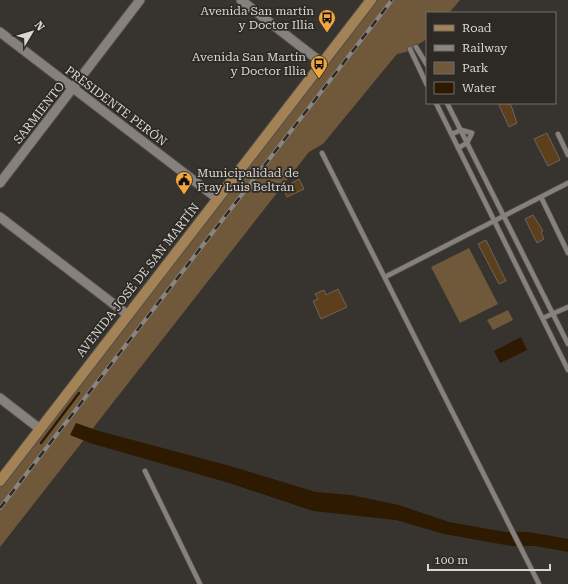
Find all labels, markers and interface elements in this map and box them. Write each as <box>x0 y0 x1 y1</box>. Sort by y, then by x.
place label: Avenida San martín y Doctor Illia <box>200 4 314 32</box>
bus stop icon: Avenida San martín y Doctor Illia <box>317 8 337 33</box>
north arrow <box>12 12 52 52</box>
legend <box>426 12 556 104</box>
text: N <box>32 19 48 34</box>
text: Road <box>462 21 492 35</box>
text: Railway <box>462 41 508 55</box>
place label: Avenida San Martín y Doctor Illia <box>192 50 306 78</box>
bus stop icon: Avenida San Martín y Doctor Illia <box>309 54 329 79</box>
text: Park <box>462 61 489 75</box>
street label: PRESIDENTE PERÓN <box>62 63 170 149</box>
street label: SARMIENTO <box>11 79 67 147</box>
text: Water <box>462 81 496 95</box>
place label: Municipalidad de Fray Luis Beltrán <box>197 166 299 194</box>
public building icon: Municipalidad de Fray Luis Beltrán <box>174 170 194 195</box>
street label: AVENIDA JOSÉ DE SAN MARTÍN <box>74 200 203 360</box>
scale bar <box>428 546 550 572</box>
text: 100 m <box>434 553 468 567</box>

